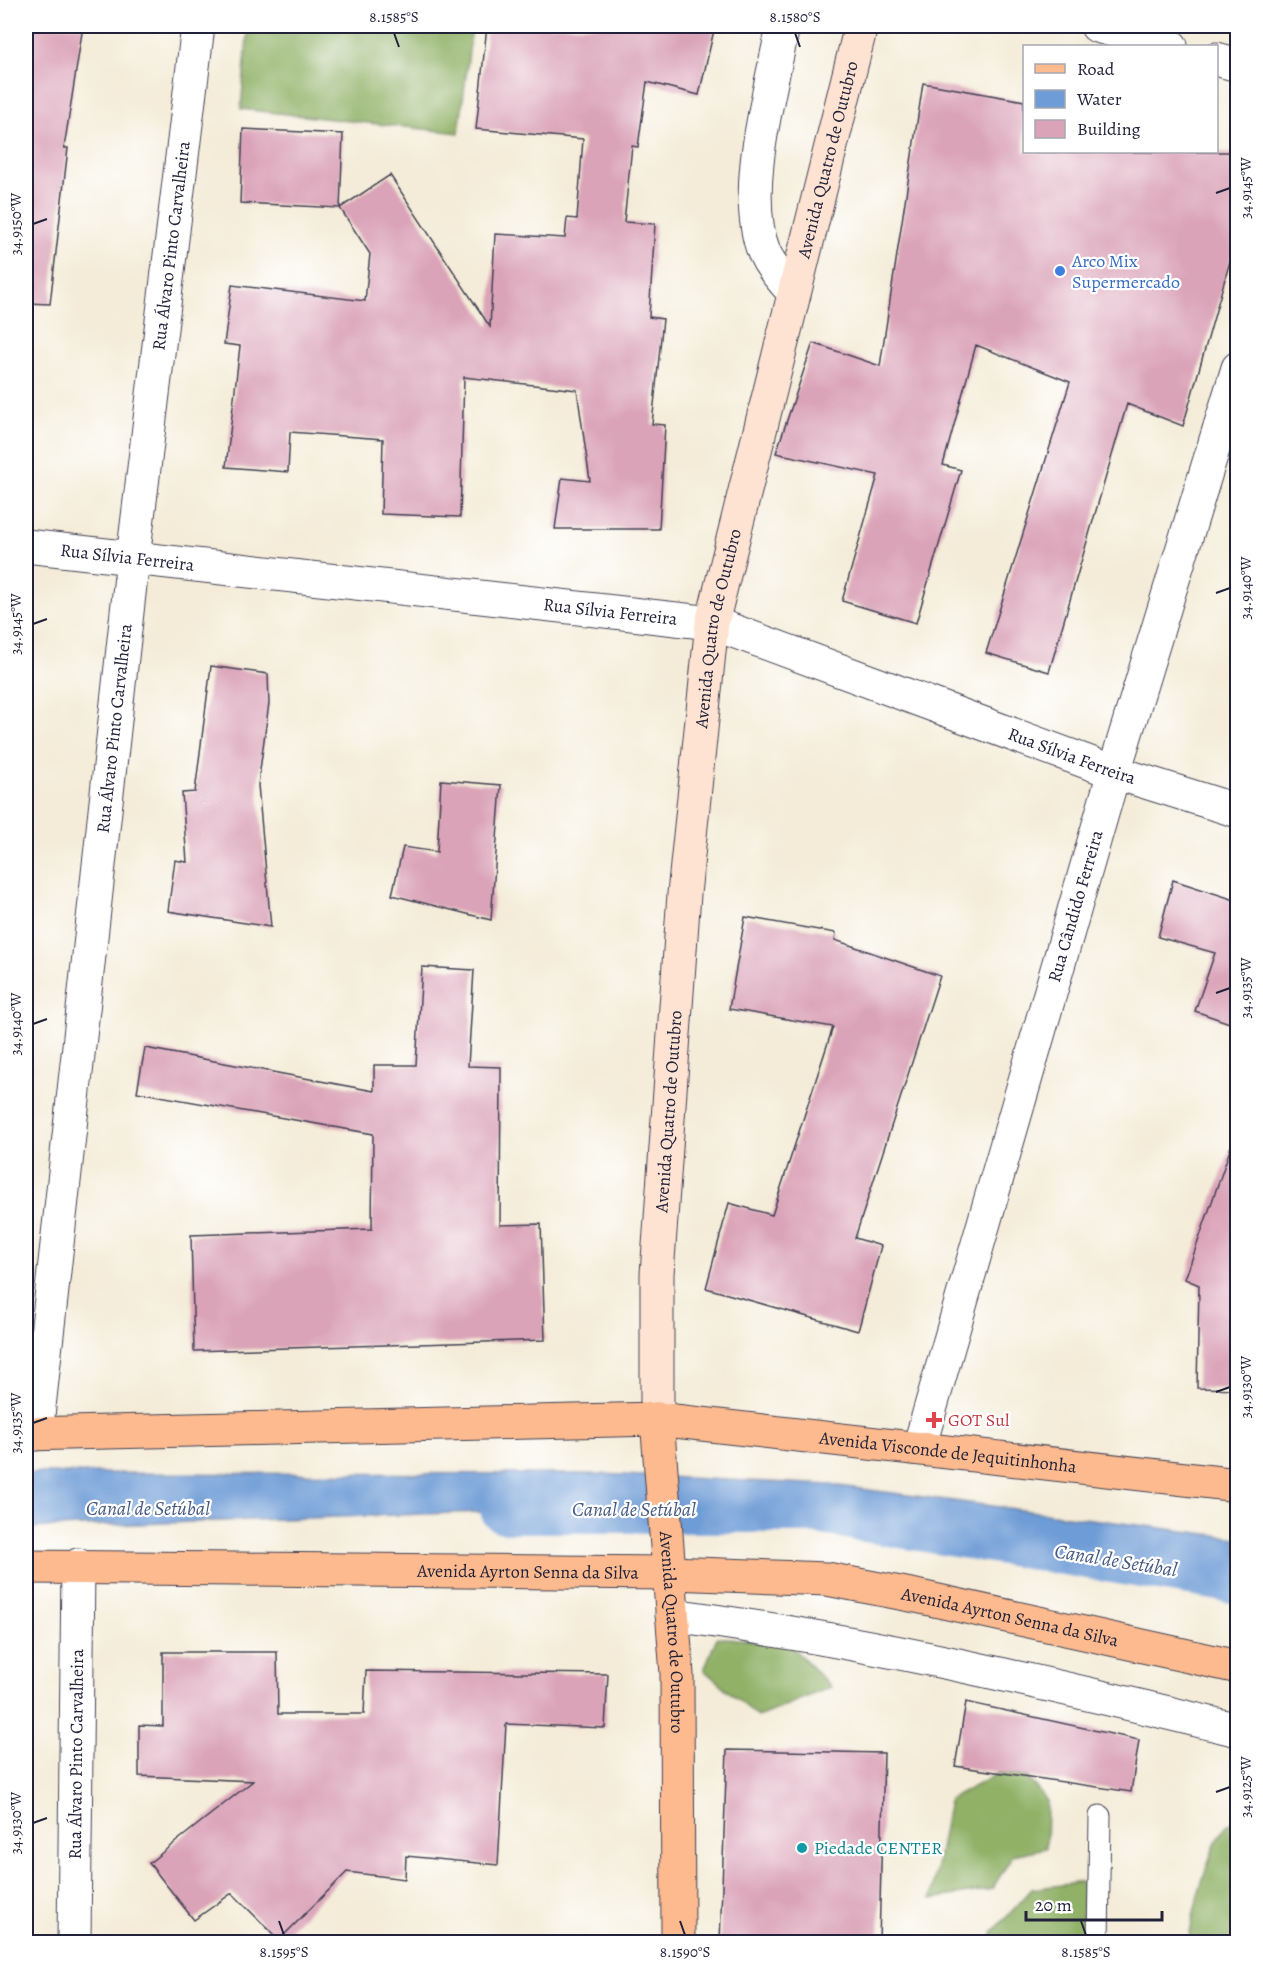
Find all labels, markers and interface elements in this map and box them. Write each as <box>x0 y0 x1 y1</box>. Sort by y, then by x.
text: 8.1585°S <box>369 7 419 27</box>
text: 8.1580°S <box>769 7 821 27</box>
legend <box>1023 45 1218 153</box>
text: Road <box>1077 57 1115 81</box>
street label: Avenida Quatro de Outubro <box>791 58 864 262</box>
text: Water <box>1076 87 1122 111</box>
text: Building <box>1077 117 1141 141</box>
street label: Rua Álvaro Pinto Carvalheira <box>146 139 196 352</box>
text: 34.9145°W <box>1236 157 1256 219</box>
text: 34.9150°W <box>6 193 26 255</box>
place label: Arco Mix Supermercado <box>1071 249 1180 294</box>
marker: Arco Mix Supermercado <box>1053 264 1067 278</box>
street label: Avenida Quatro de Outubro <box>689 526 747 730</box>
street label: Rua Sílvia Ferreira <box>59 538 196 577</box>
text: 34.9140°W <box>1236 557 1256 619</box>
street label: Rua Sílvia Ferreira <box>542 592 679 631</box>
text: 34.9145°W <box>6 593 26 655</box>
street label: Rua Álvaro Pinto Carvalheira <box>91 622 138 834</box>
street label: Rua Sílvia Ferreira <box>1005 722 1139 790</box>
street label: Rua Cândido Ferreira <box>1042 827 1109 985</box>
text: 34.9135°W <box>1236 958 1256 1018</box>
text: 34.9140°W <box>6 993 26 1055</box>
street label: Avenida Quatro de Outubro <box>649 1010 688 1214</box>
text: 34.9130°W <box>1236 1356 1256 1418</box>
text: 34.9135°W <box>6 1393 26 1453</box>
place label: GOT Sul <box>948 1408 1010 1432</box>
marker: GOT Sul <box>925 1411 943 1429</box>
street label: Avenida Visconde de Jequitinhonha <box>817 1425 1078 1479</box>
water label: Canal de Setúbal <box>86 1495 210 1522</box>
water label: Canal de Setúbal <box>572 1496 696 1523</box>
street label: Avenida Quatro de Outubro <box>654 1529 689 1734</box>
water label: Canal de Setúbal <box>1053 1537 1179 1584</box>
street label: Avenida Ayrton Senna da Silva <box>416 1559 640 1585</box>
street label: Avenida Ayrton Senna da Silva <box>898 1581 1121 1652</box>
street label: Rua Álvaro Pinto Carvalheira <box>63 1648 89 1859</box>
text: 34.9125°W <box>1236 1756 1256 1818</box>
text: 34.9130°W <box>6 1792 26 1854</box>
place label: Piedade CENTER <box>814 1836 942 1860</box>
marker: Piedade CENTER <box>795 1841 809 1855</box>
scale bar <box>1026 1884 1162 1922</box>
text: 20 m <box>1035 1893 1072 1917</box>
text: 8.1595°S <box>259 1942 309 1962</box>
text: 8.1590°S <box>660 1942 710 1962</box>
text: 8.1585°S <box>1061 1942 1111 1962</box>

